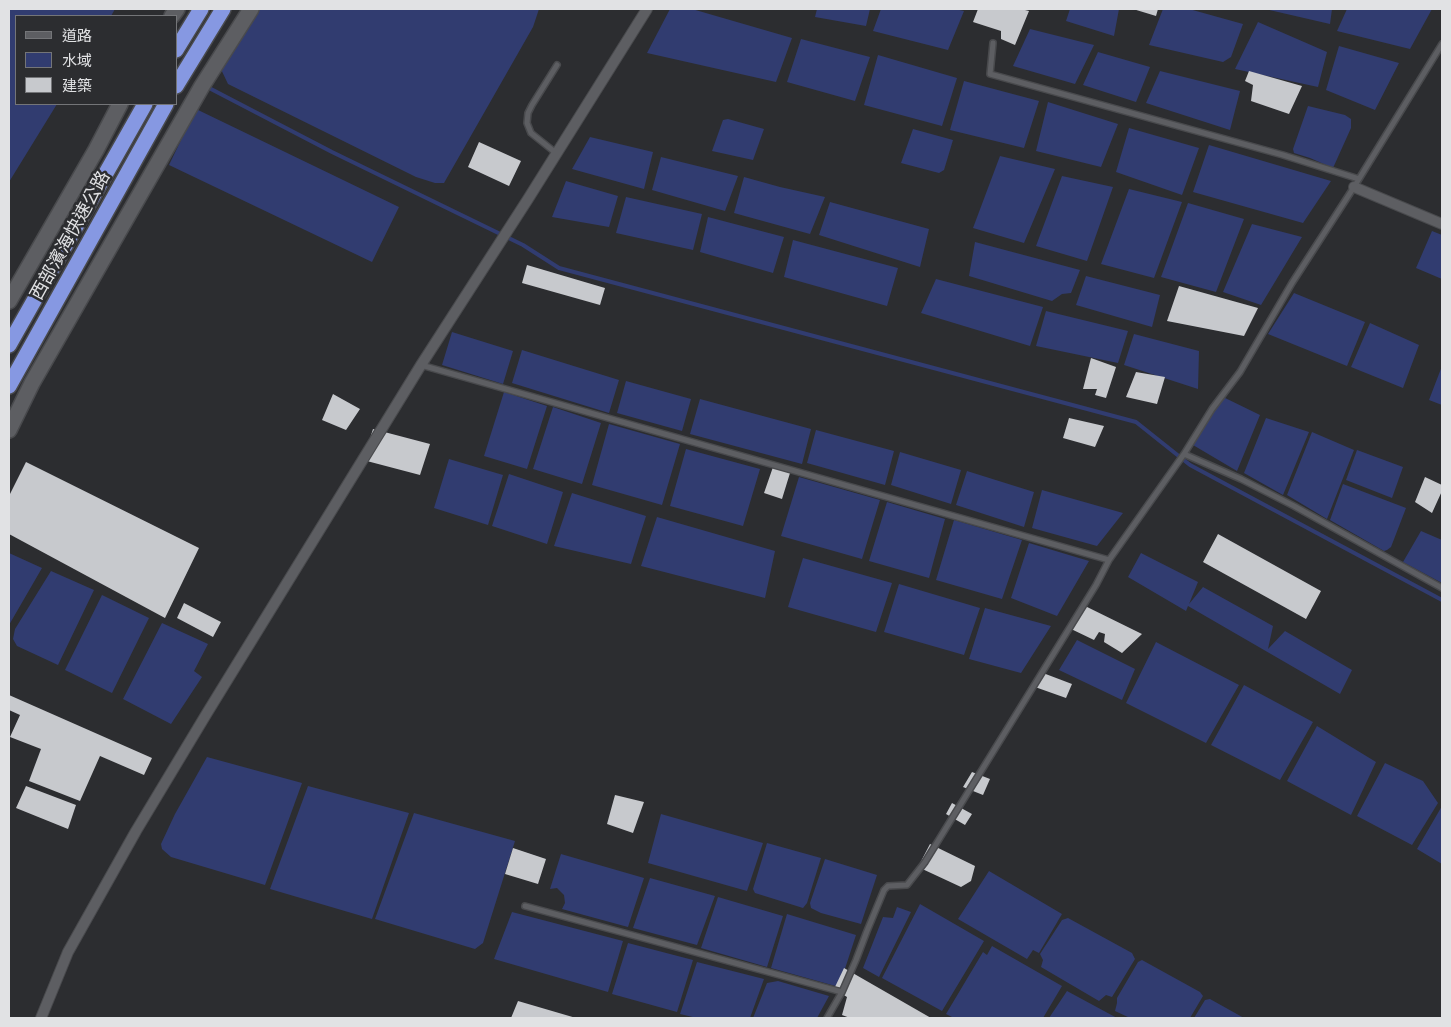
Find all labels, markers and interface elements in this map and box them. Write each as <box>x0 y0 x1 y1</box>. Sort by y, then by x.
legend <box>15 15 178 105</box>
text: 道路 <box>62 27 92 45</box>
text: 水域 <box>62 52 92 70</box>
text: 建築 <box>62 77 92 95</box>
street label: 西部濱海快速公路 <box>27 168 115 304</box>

